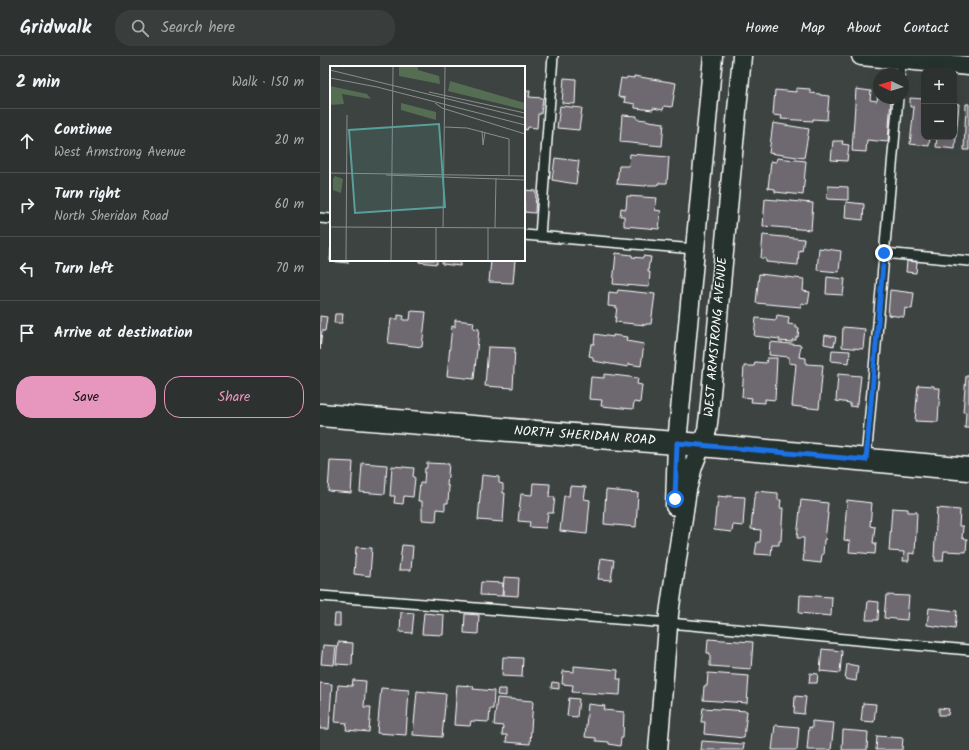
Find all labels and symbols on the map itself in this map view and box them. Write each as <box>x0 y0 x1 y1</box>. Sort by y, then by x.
inset map <box>330 66 525 261</box>
north arrow <box>873 68 909 104</box>
route end <box>875 244 893 262</box>
street label: WEST ARMSTRONG AVENUE <box>699 256 733 418</box>
street label: NORTH SHERIDAN ROAD <box>513 421 657 451</box>
route start <box>666 490 684 508</box>

